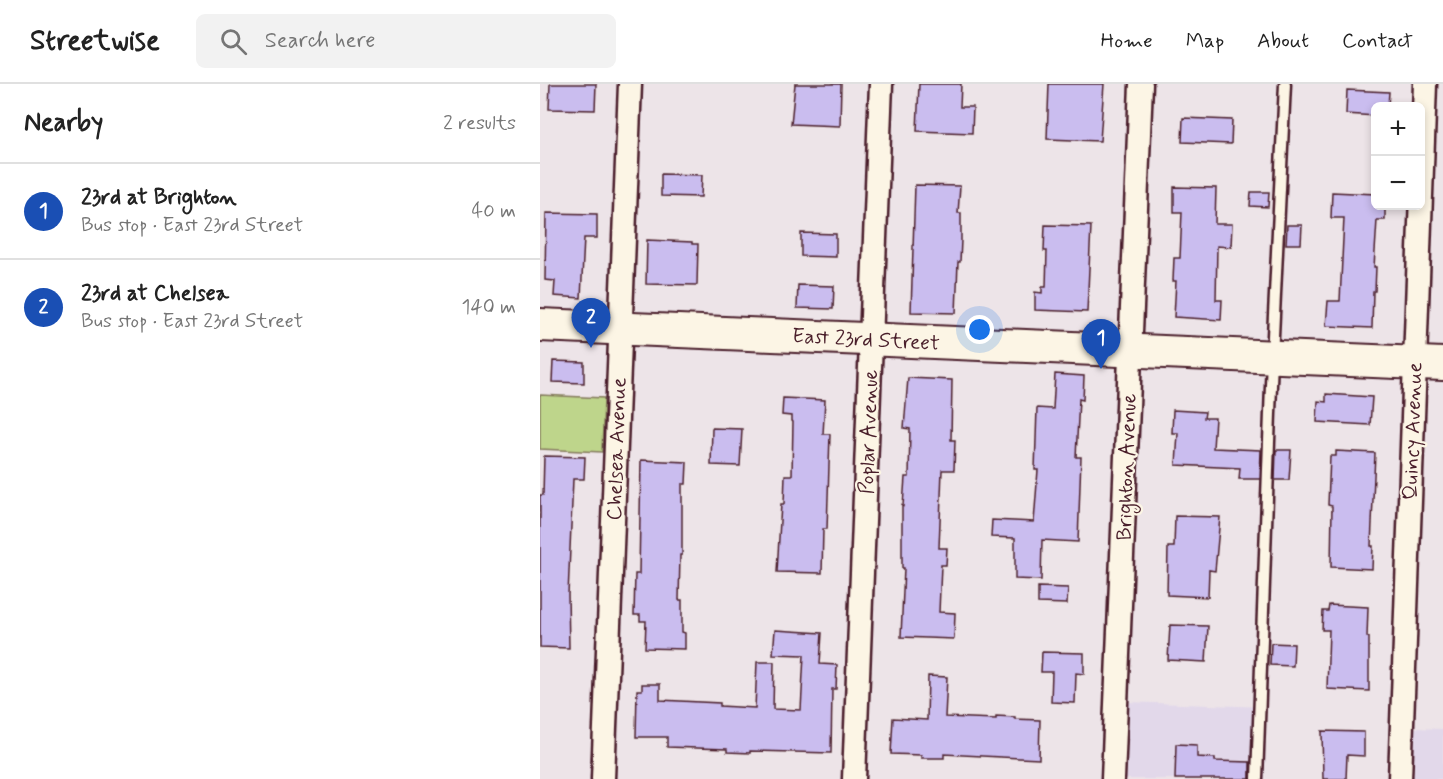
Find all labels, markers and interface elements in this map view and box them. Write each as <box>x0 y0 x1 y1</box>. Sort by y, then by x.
search box <box>196 14 616 68</box>
text: Streetwise <box>30 23 160 60</box>
icon: search <box>217 25 250 58</box>
text: Search here <box>265 27 375 55</box>
text: Home <box>1101 27 1153 55</box>
text: Map <box>1186 27 1224 55</box>
text: About <box>1257 27 1309 55</box>
text: Contact <box>1342 27 1413 55</box>
map controls <box>1371 102 1425 210</box>
button: + <box>1371 102 1425 156</box>
text: Nearby <box>24 106 103 140</box>
text: 2 results <box>443 110 516 137</box>
button: − <box>1371 156 1425 210</box>
text: 23rd at Brighton <box>81 184 237 212</box>
text: 1 <box>39 198 48 225</box>
text: 40 m <box>472 198 516 225</box>
text: Bus stop · East 23rd Street <box>81 212 303 239</box>
text: 23rd at Chelsea <box>81 280 229 308</box>
text: 2 <box>39 294 48 321</box>
text: 140 m <box>462 294 516 321</box>
pin: 2 <box>572 298 610 348</box>
text: Bus stop · East 23rd Street <box>81 308 303 335</box>
your location <box>965 315 994 344</box>
pin: 1 <box>1082 320 1120 369</box>
street label: East 23rd Street <box>791 322 941 358</box>
street label: Quincy Avenue <box>1397 362 1429 500</box>
street label: Poplar Avenue <box>853 369 885 495</box>
street label: Chelsea Avenue <box>601 377 633 521</box>
street label: Brighton Avenue <box>1110 393 1145 541</box>

